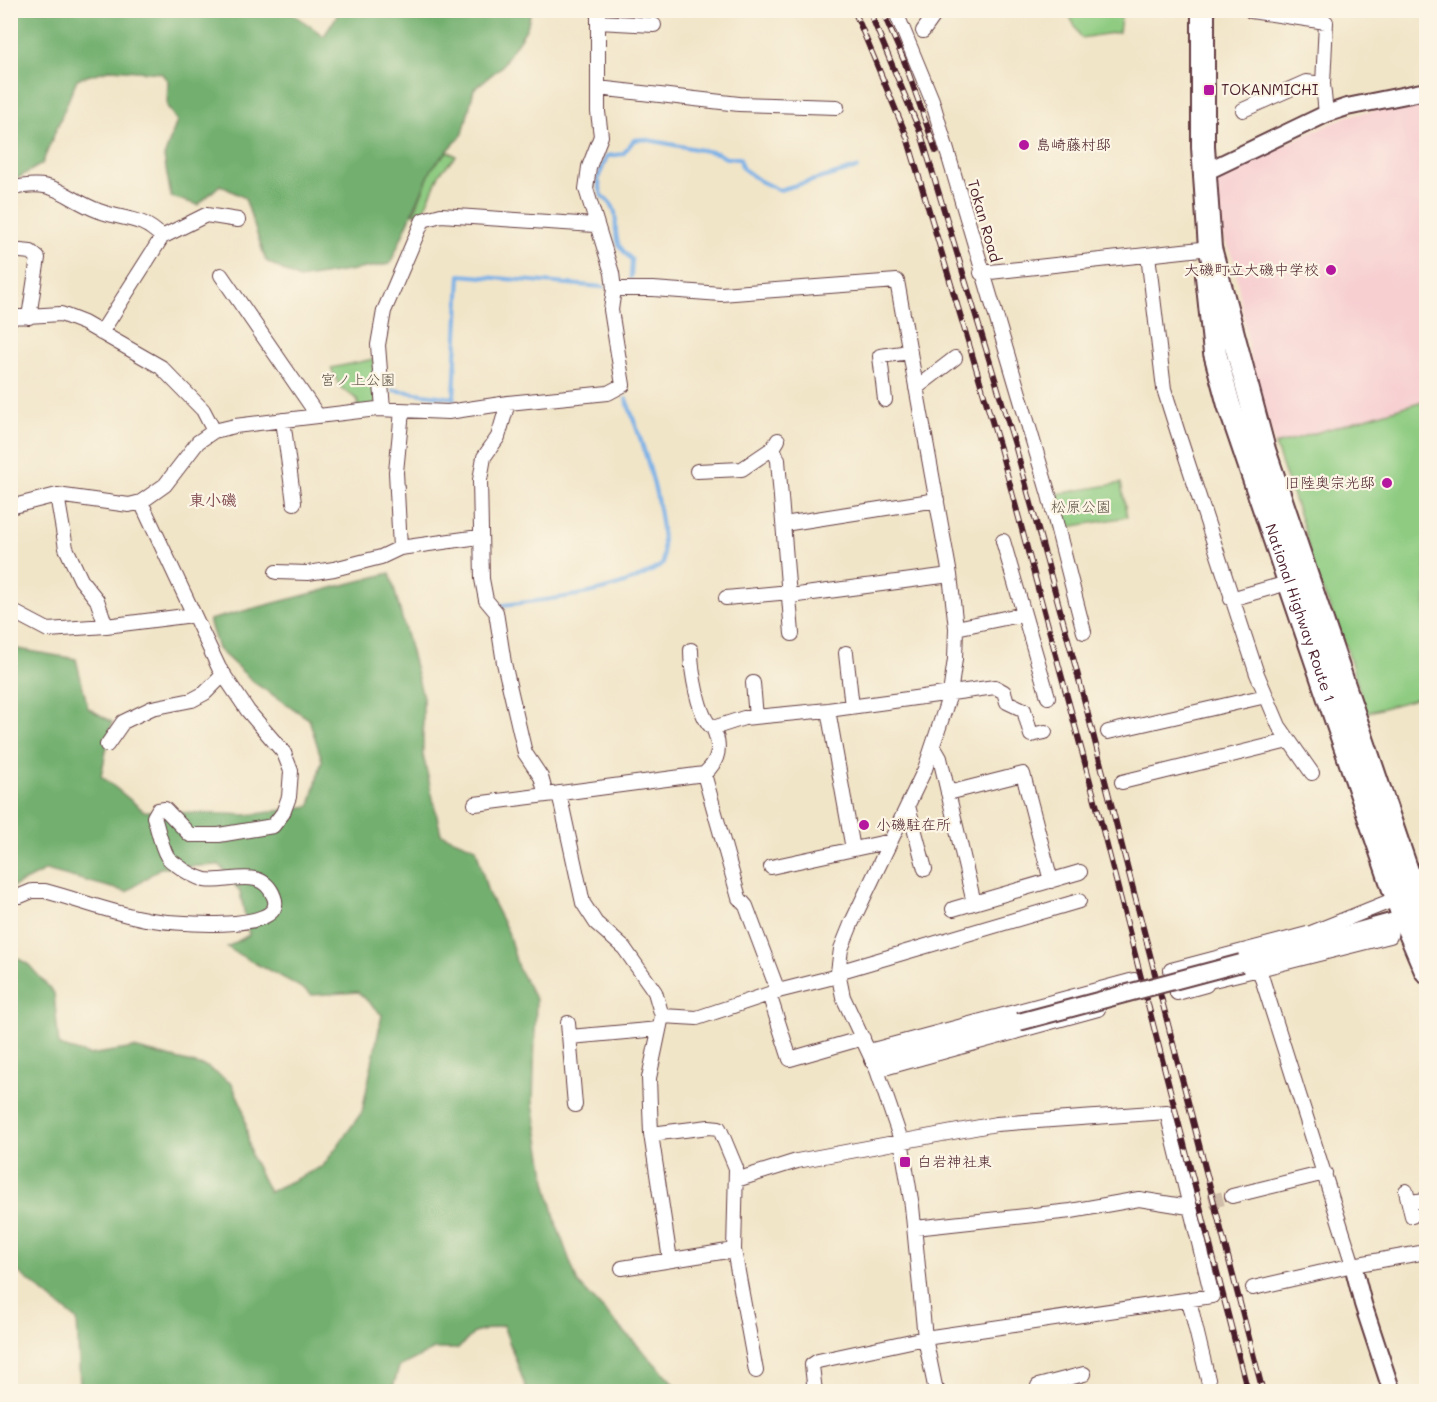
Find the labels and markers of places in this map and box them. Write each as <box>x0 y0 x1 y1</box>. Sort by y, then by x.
place label: TOKANMICHI <box>1221 79 1319 99</box>
marker: TOKANMICHI <box>1202 83 1216 97</box>
place label: 島崎藤村邸 <box>1036 134 1111 154</box>
marker: 島崎藤村邸 <box>1017 138 1031 152</box>
place label: 大磯町立大磯中学校 <box>1184 259 1319 279</box>
marker: 大磯町立大磯中学校 <box>1324 263 1338 277</box>
place label: 旧陸奥宗光邸 <box>1285 472 1375 492</box>
marker: 旧陸奥宗光邸 <box>1380 476 1394 490</box>
place label: 小磯駐在所 <box>876 814 951 834</box>
marker: 小磯駐在所 <box>857 818 871 832</box>
place label: 白岩神社東 <box>917 1151 992 1171</box>
marker: 白岩神社東 <box>898 1155 912 1169</box>

